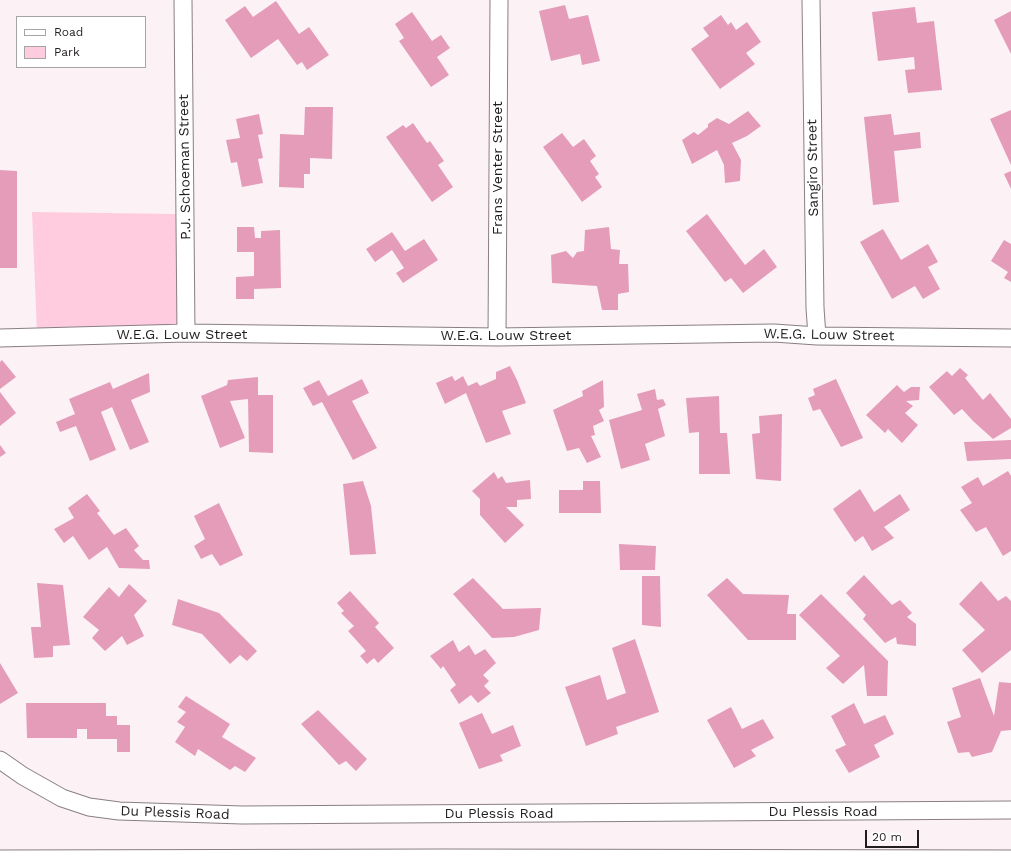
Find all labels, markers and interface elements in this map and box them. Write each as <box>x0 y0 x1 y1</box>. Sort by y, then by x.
legend <box>16 16 146 68</box>
text: Road <box>54 25 83 39</box>
text: Park <box>54 45 80 59</box>
street label: P.J. Schoeman Street <box>175 94 195 240</box>
street label: Frans Venter Street <box>490 101 506 235</box>
street label: Sangiro Street <box>804 119 822 217</box>
street label: W.E.G. Louw Street <box>763 325 895 345</box>
street label: W.E.G. Louw Street <box>117 327 247 343</box>
street label: W.E.G. Louw Street <box>441 328 571 344</box>
street label: Du Plessis Road <box>120 803 230 823</box>
street label: Du Plessis Road <box>768 804 878 820</box>
street label: Du Plessis Road <box>444 806 554 822</box>
scale bar <box>867 822 921 848</box>
text: 20 m <box>872 830 902 844</box>

